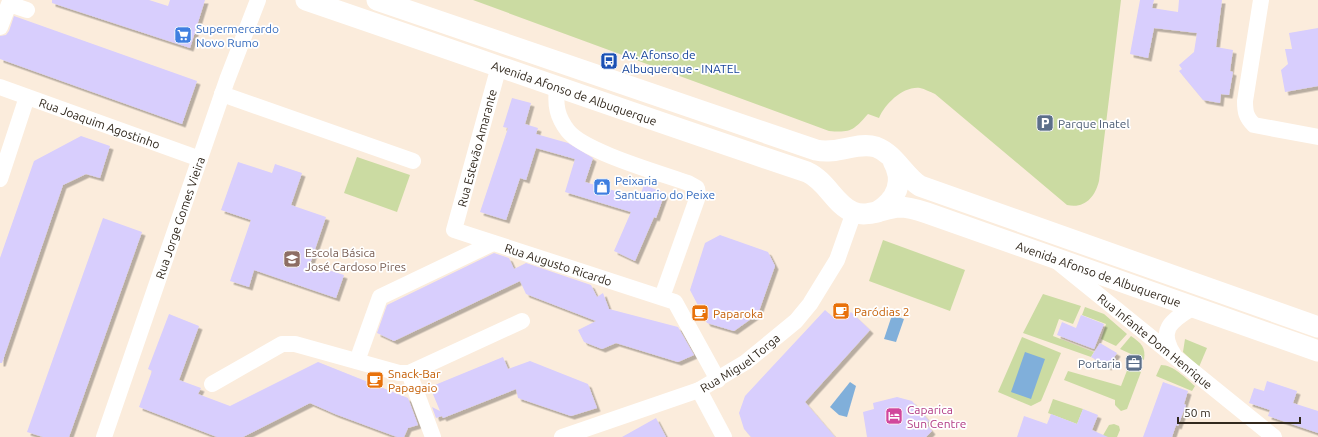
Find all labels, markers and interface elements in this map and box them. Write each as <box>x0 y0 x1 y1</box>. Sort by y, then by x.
place label: Supermercardo Novo Rumo <box>196 22 279 49</box>
supermarket icon: Supermercardo Novo Rumo <box>173 25 193 45</box>
place label: Av. Afonso de Albuquerque - INATEL <box>622 48 740 75</box>
bus stop icon: Av. Afonso de Albuquerque - INATEL <box>599 51 619 71</box>
street label: Avenida Afonso de Albuquerque <box>490 58 659 127</box>
street label: Rua Estevão Amarante <box>455 88 499 208</box>
street label: Rua Joaquim Agostinho <box>37 95 162 151</box>
parking icon: Parque Inatel <box>1035 113 1055 133</box>
place label: Parque Inatel <box>1058 117 1130 130</box>
street label: Rua Jorge Gomes Vieira <box>153 155 207 280</box>
place label: Peixaria Santuario do Peixe <box>615 174 715 201</box>
shop icon: Peixaria Santuario do Peixe <box>592 177 612 197</box>
street label: Avenida Afonso de Albuquerque <box>1015 239 1183 309</box>
street label: Rua Augusto Ricardo <box>503 241 614 288</box>
place label: Escola Básica José Cardoso Pires <box>305 246 406 273</box>
school or university icon: Escola Básica José Cardoso Pires <box>282 249 302 269</box>
street label: Rua Infante Dom Henrique <box>1096 291 1215 391</box>
cafe icon: Paródias 2 <box>831 301 851 321</box>
cafe icon: Paparoka <box>690 303 710 323</box>
place label: Paródias 2 <box>854 305 910 318</box>
place label: Paparoka <box>713 307 763 320</box>
street label: Rua Miguel Torga <box>698 331 782 394</box>
office icon: Portaria <box>1124 353 1144 373</box>
place label: Portaria <box>1078 357 1121 370</box>
place label: Snack-Bar Papagaio <box>388 367 441 394</box>
cafe icon: Snack-Bar Papagaio <box>365 370 385 390</box>
scale bar <box>1178 399 1300 425</box>
place label: Caparica Sun Centre <box>907 403 966 430</box>
hotel icon: Caparica Sun Centre <box>884 406 904 426</box>
text: 50 m <box>1184 406 1211 419</box>

